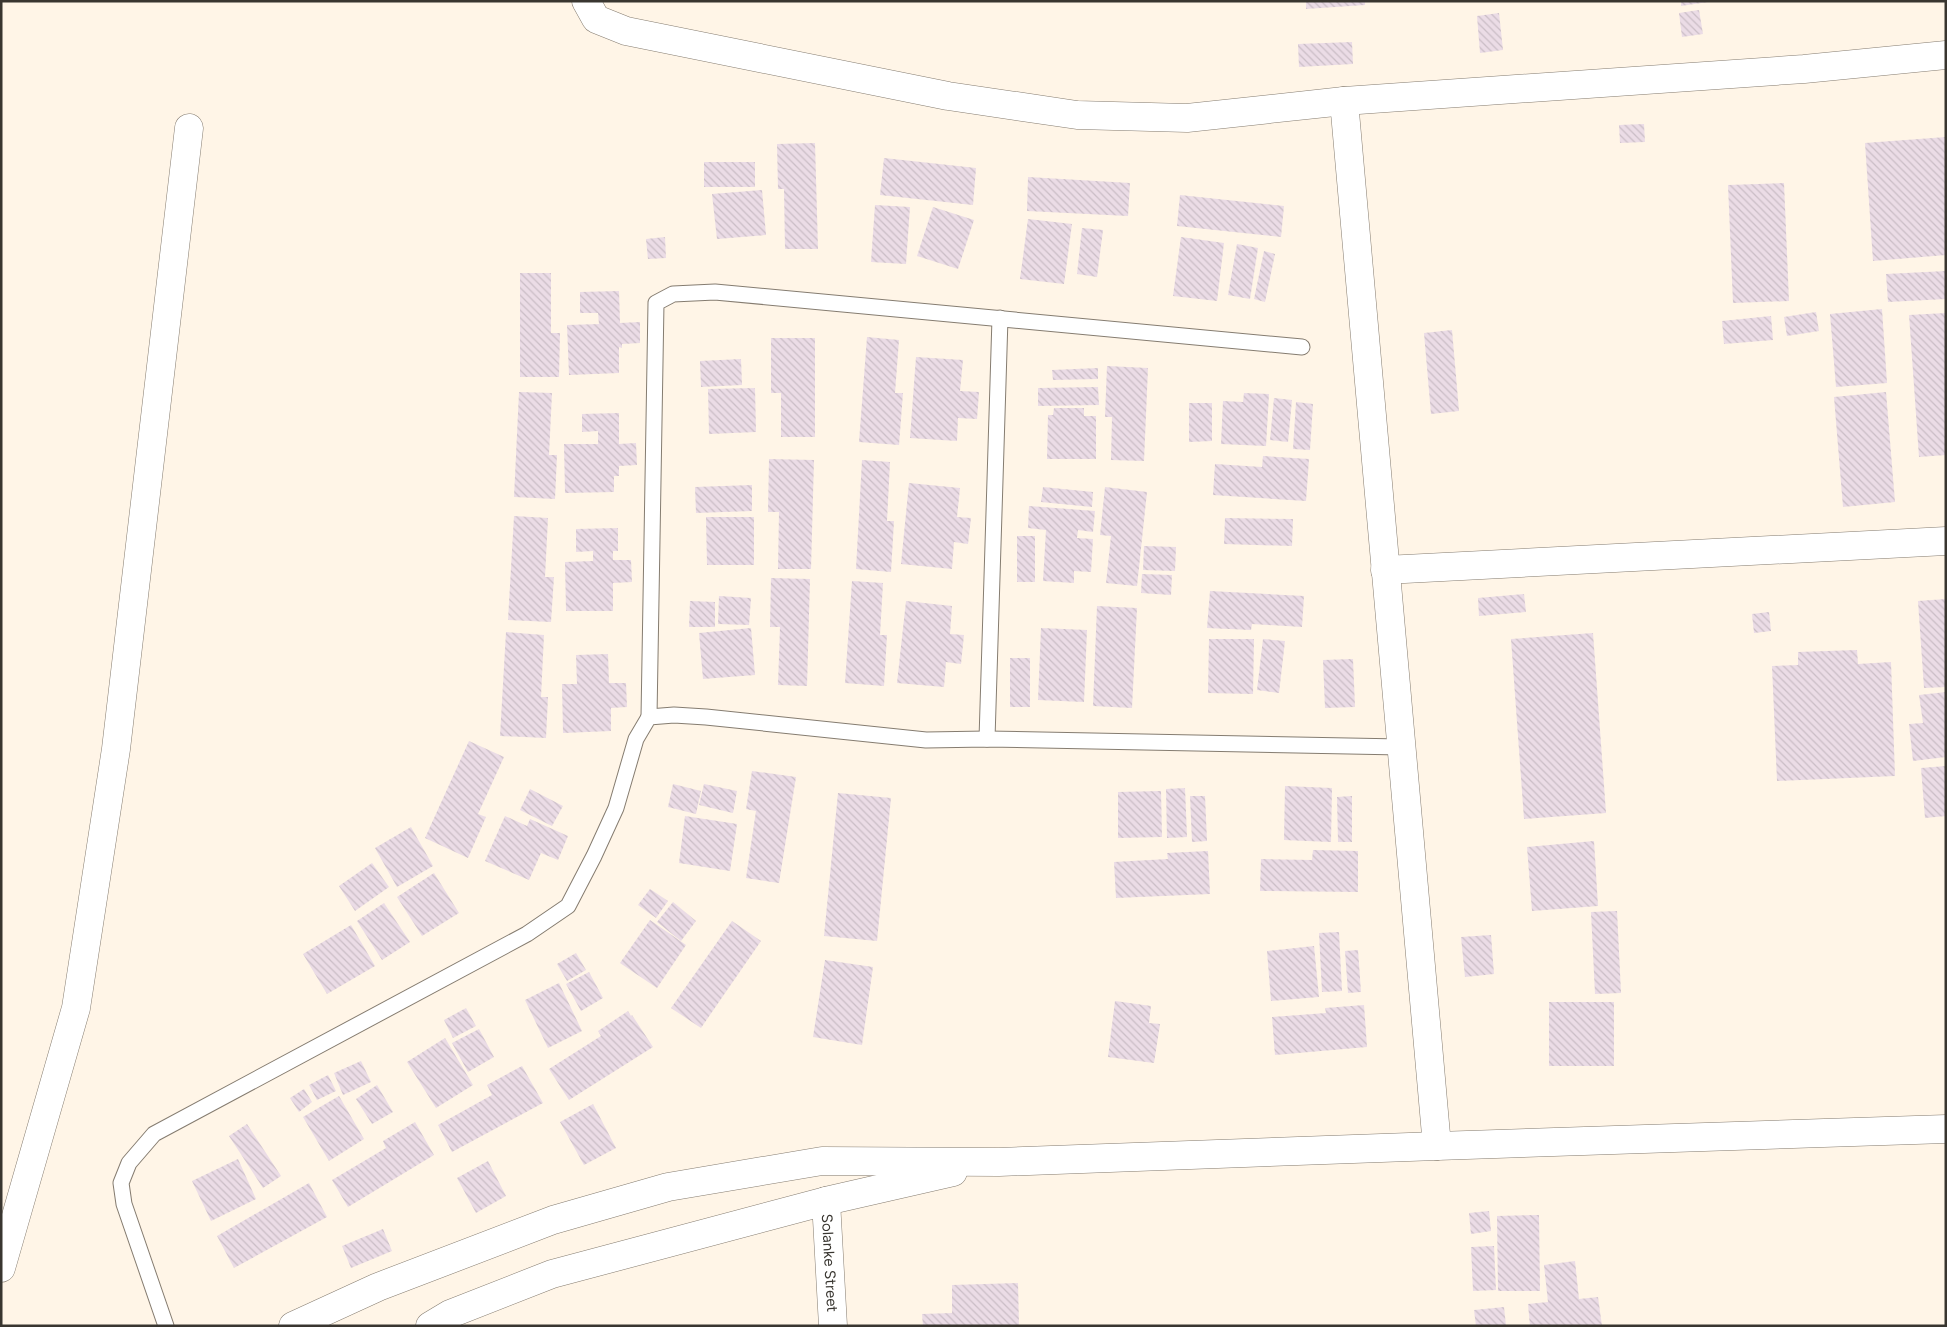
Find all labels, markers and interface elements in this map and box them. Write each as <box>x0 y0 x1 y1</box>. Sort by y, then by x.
street label: Solanke Street <box>818 1213 841 1313</box>

